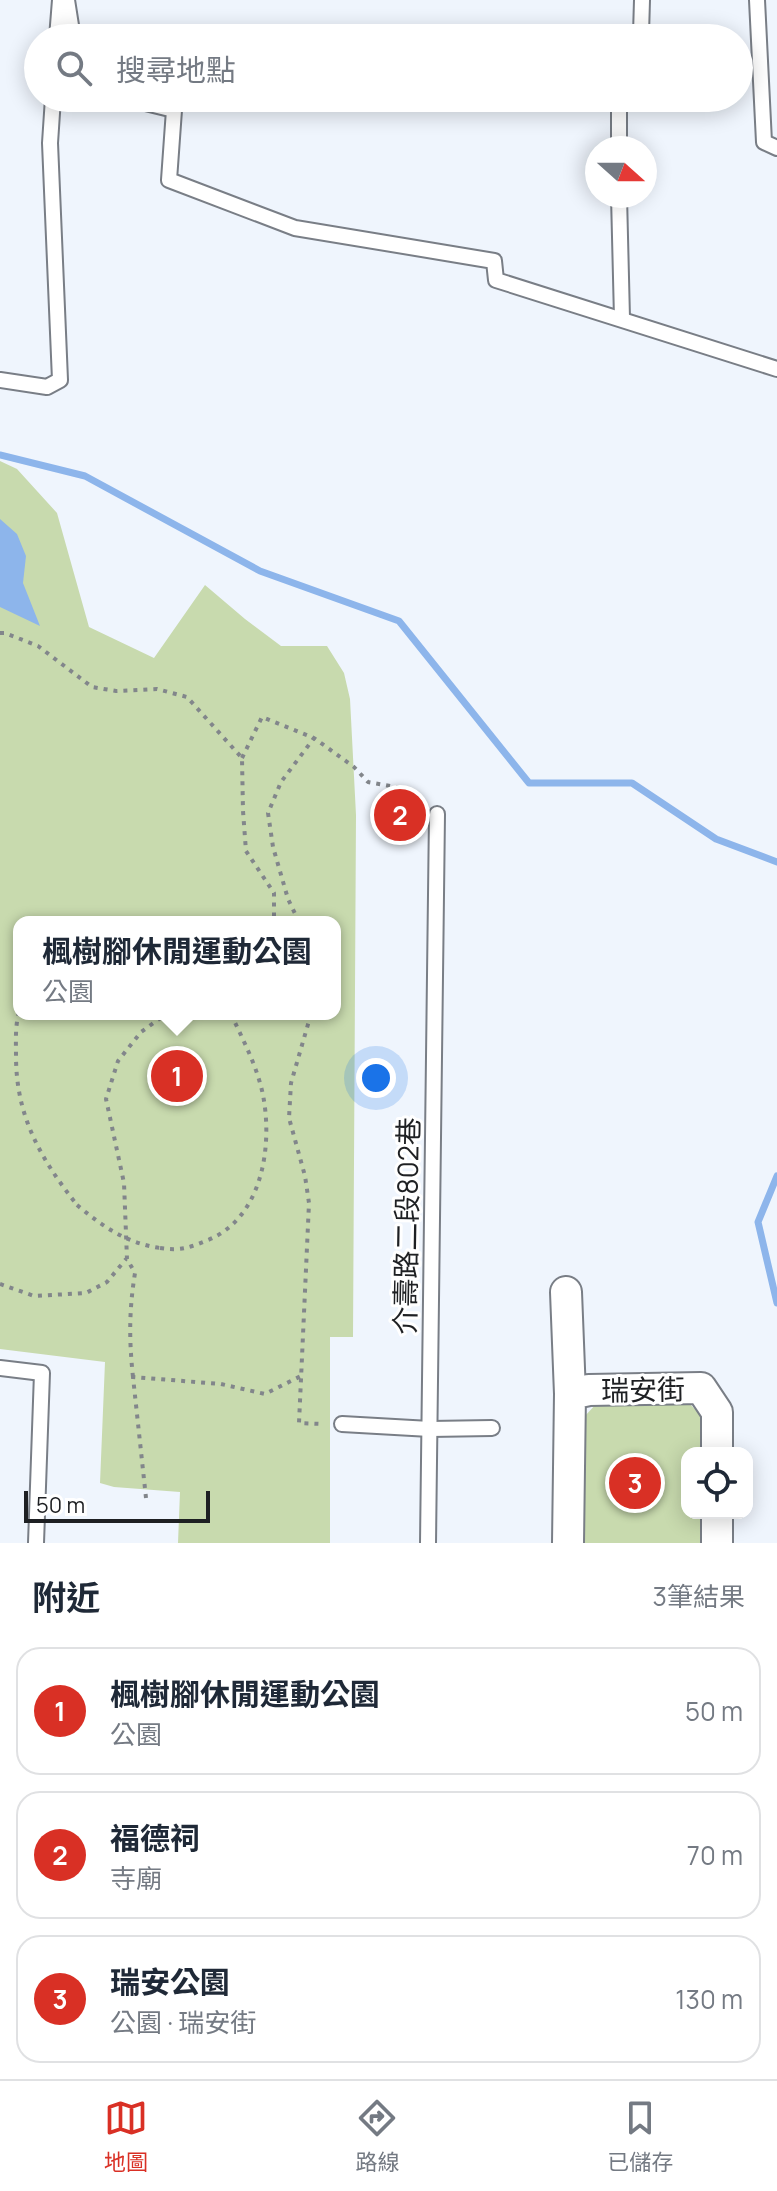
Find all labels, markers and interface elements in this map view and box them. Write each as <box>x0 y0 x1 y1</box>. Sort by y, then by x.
search box <box>24 24 753 112</box>
icon: search <box>52 46 96 90</box>
text: 搜尋地點 <box>116 49 236 90</box>
north arrow <box>585 136 657 208</box>
pin: 2 <box>374 785 426 845</box>
popup <box>13 916 341 1020</box>
text: 楓樹腳休閒運動公園 <box>42 930 312 971</box>
text: 公園 <box>42 973 94 1009</box>
pin: 1 <box>151 1046 203 1106</box>
your location <box>356 1058 396 1098</box>
street label: 介壽路二段802巷 <box>385 1117 427 1335</box>
street label: 瑞安街 <box>601 1369 685 1409</box>
map controls <box>681 1447 753 1519</box>
button: locate <box>681 1447 753 1519</box>
pin: 3 <box>609 1453 661 1513</box>
scale bar <box>24 1487 210 1523</box>
text: 50 m <box>36 1490 85 1520</box>
text: 附近 <box>32 1574 100 1620</box>
text: 3筆結果 <box>653 1578 745 1614</box>
text: 楓樹腳休閒運動公園 <box>110 1673 380 1714</box>
text: 1 <box>54 1693 66 1729</box>
text: 50 m <box>685 1693 743 1729</box>
text: 公園 <box>110 1716 162 1752</box>
text: 福德祠 <box>110 1817 200 1858</box>
text: 2 <box>52 1837 68 1873</box>
text: 70 m <box>687 1837 743 1873</box>
text: 寺廟 <box>110 1860 162 1896</box>
text: 瑞安公園 <box>110 1961 230 2002</box>
text: 3 <box>52 1981 68 2017</box>
text: 130 m <box>675 1981 743 2017</box>
text: 公園 · 瑞安街 <box>110 2004 256 2040</box>
tab: 地圖 <box>104 2096 148 2177</box>
tab: 路線 <box>355 2096 399 2177</box>
tab: 已儲存 <box>607 2096 673 2177</box>

